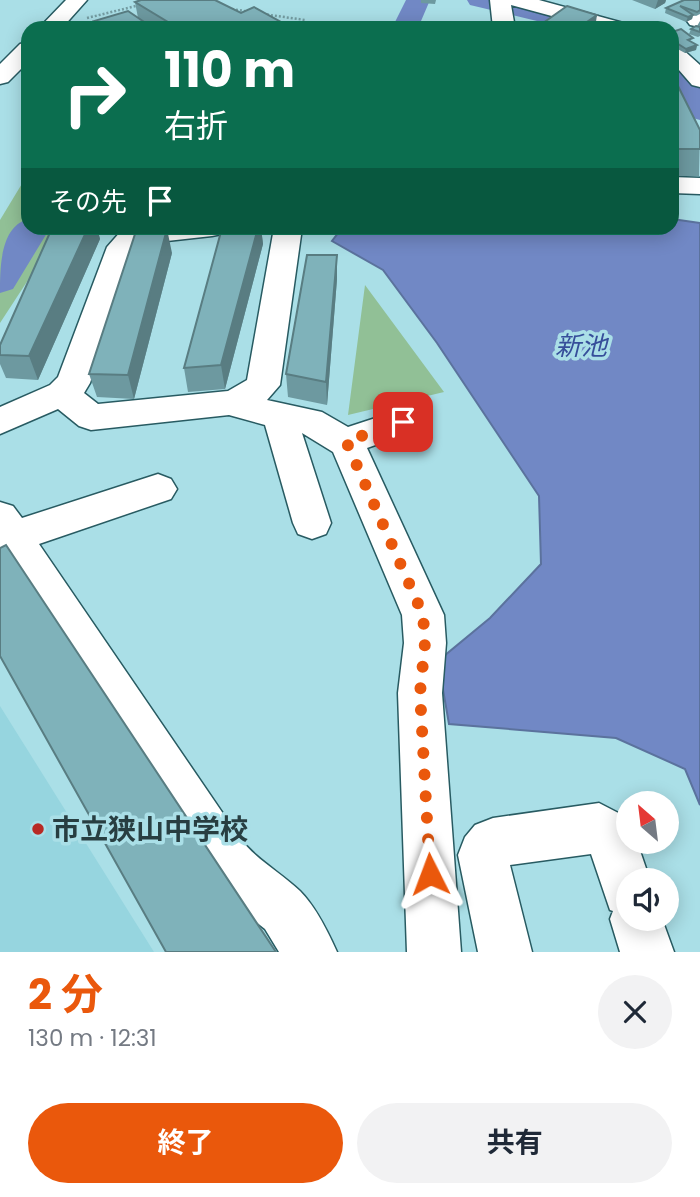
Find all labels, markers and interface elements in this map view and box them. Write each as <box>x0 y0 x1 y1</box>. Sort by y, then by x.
text: 110 m <box>164 36 295 104</box>
icon: right <box>49 49 140 140</box>
text: 右折 <box>164 103 228 148</box>
icon: arrive <box>141 182 179 220</box>
text: その先 <box>49 184 127 220</box>
water label: 新池 <box>555 328 610 364</box>
pin <box>373 392 433 452</box>
icon: arrive <box>384 403 422 441</box>
north arrow <box>616 791 679 854</box>
map controls <box>616 791 679 931</box>
place label: 市立狭山中学校 <box>52 810 248 849</box>
marker: 市立狭山中学校 <box>30 821 46 837</box>
position arrow <box>393 837 467 911</box>
button: sound <box>616 868 679 931</box>
text: 2 分 <box>28 965 103 1024</box>
button: close <box>598 975 672 1049</box>
text: 130 m · 12:31 <box>28 1022 157 1054</box>
button: 終了 <box>28 1103 343 1183</box>
button: 共有 <box>357 1103 672 1183</box>

